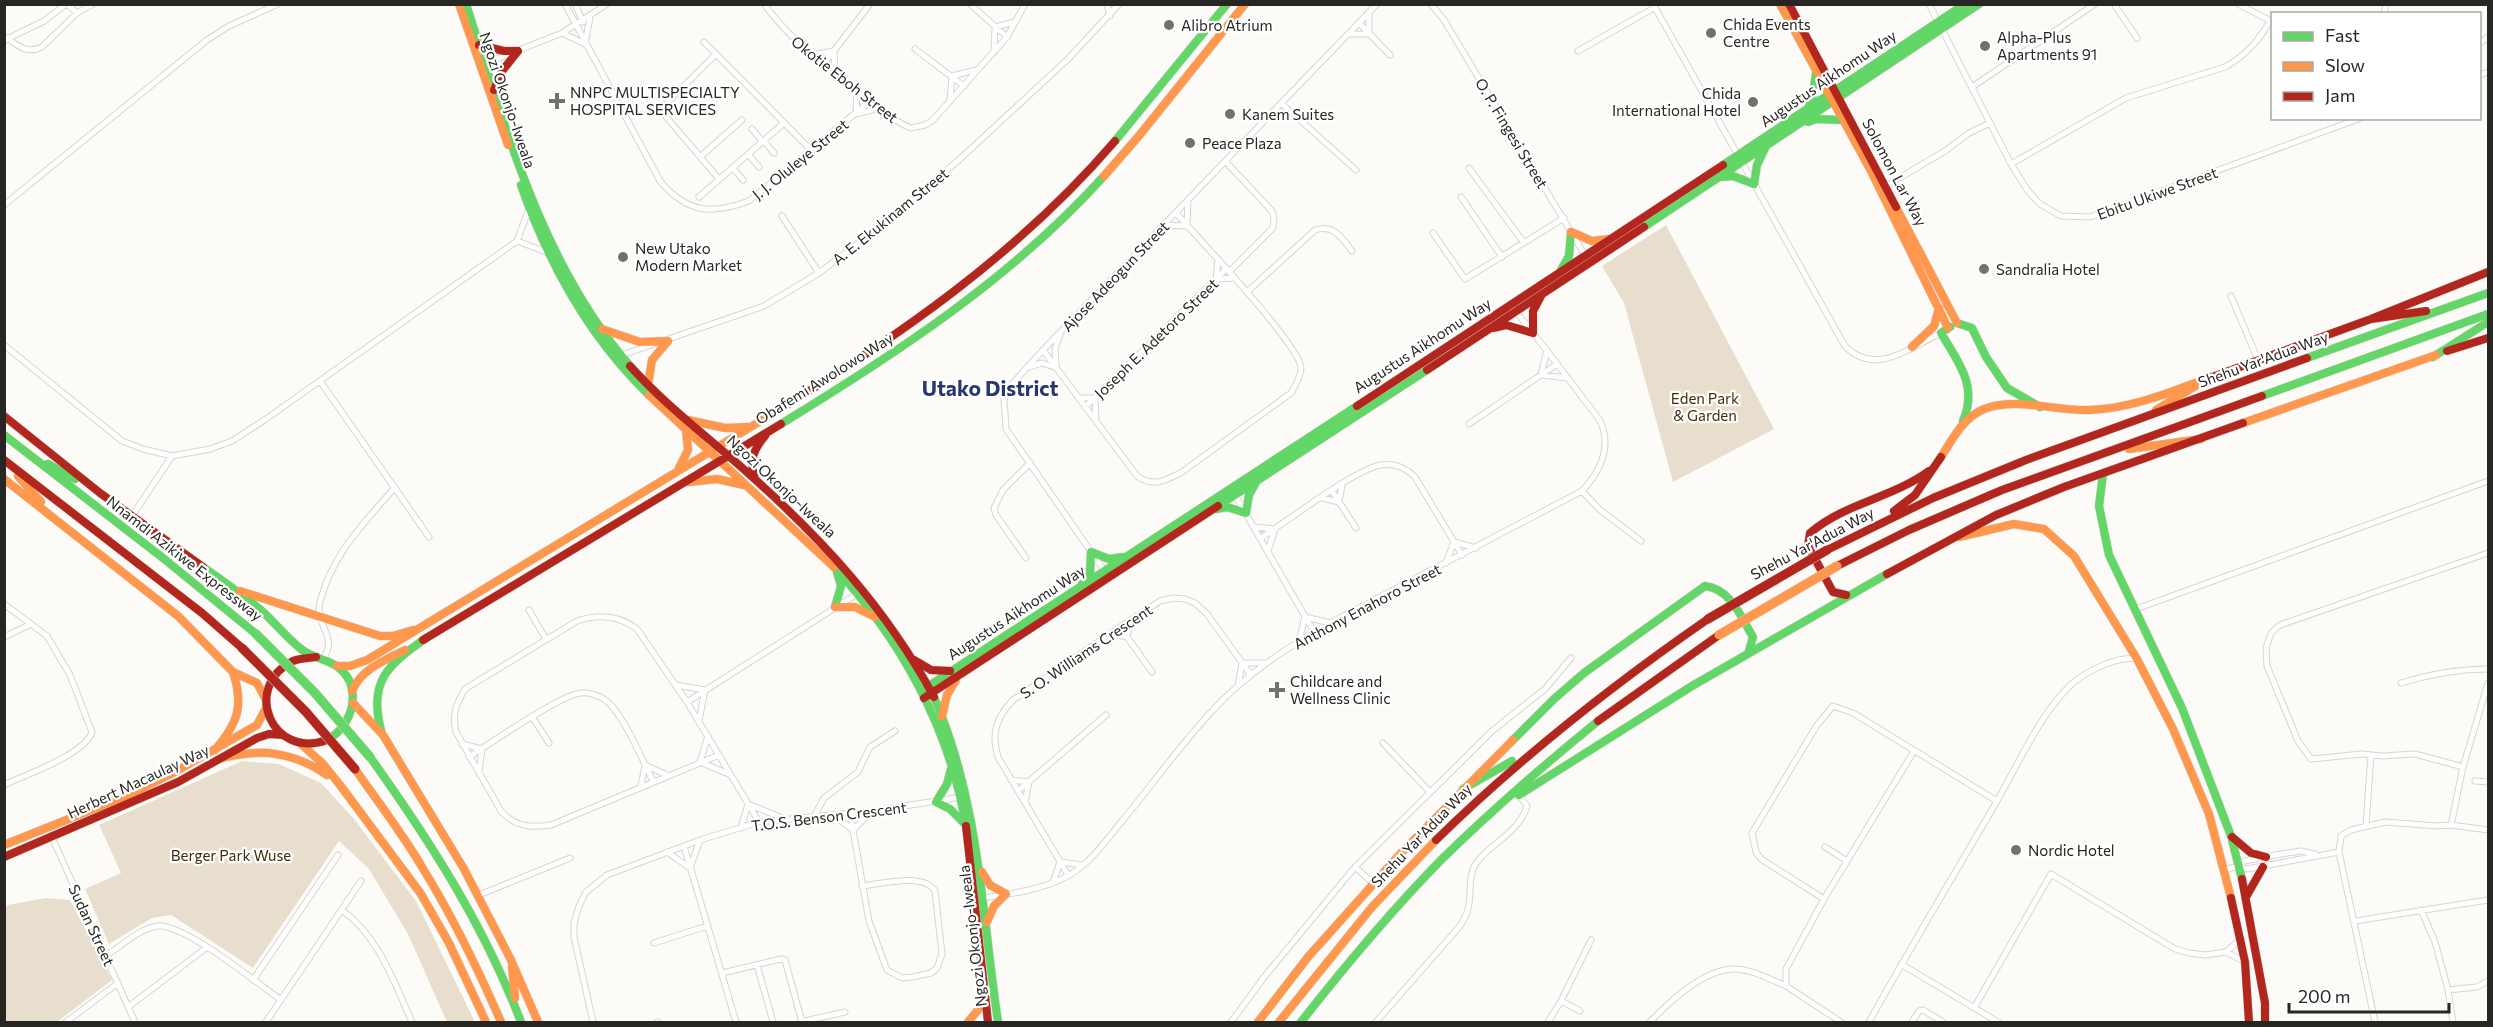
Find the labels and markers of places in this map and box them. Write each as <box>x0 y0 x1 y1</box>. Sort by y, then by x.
place label: Chida Events Centre <box>1723 15 1811 50</box>
place label: Alibro Atrium <box>1181 16 1273 34</box>
marker: Alibro Atrium <box>1162 18 1176 32</box>
marker: Chida Events Centre <box>1704 26 1718 40</box>
place label: Alpha-Plus Apartments 91 <box>1997 28 2097 63</box>
marker: Alpha-Plus Apartments 91 <box>1978 39 1992 53</box>
place label: NNPC MULTISPECIALTY HOSPITAL SERVICES <box>570 83 740 118</box>
place label: Chida International Hotel <box>1612 84 1741 119</box>
marker: NNPC MULTISPECIALTY HOSPITAL SERVICES <box>548 92 566 110</box>
marker: Chida International Hotel <box>1746 95 1760 109</box>
place label: Kanem Suites <box>1242 105 1334 123</box>
marker: Kanem Suites <box>1223 107 1237 121</box>
place label: Peace Plaza <box>1202 134 1281 152</box>
marker: Peace Plaza <box>1183 136 1197 150</box>
place label: New Utako Modern Market <box>635 239 742 274</box>
marker: New Utako Modern Market <box>616 250 630 264</box>
place label: Sandralia Hotel <box>1996 260 2100 278</box>
marker: Sandralia Hotel <box>1977 262 1991 276</box>
place label: Childcare and Wellness Clinic <box>1290 672 1391 707</box>
marker: Childcare and Wellness Clinic <box>1268 681 1286 699</box>
place label: Nordic Hotel <box>2028 841 2115 859</box>
marker: Nordic Hotel <box>2009 843 2023 857</box>

